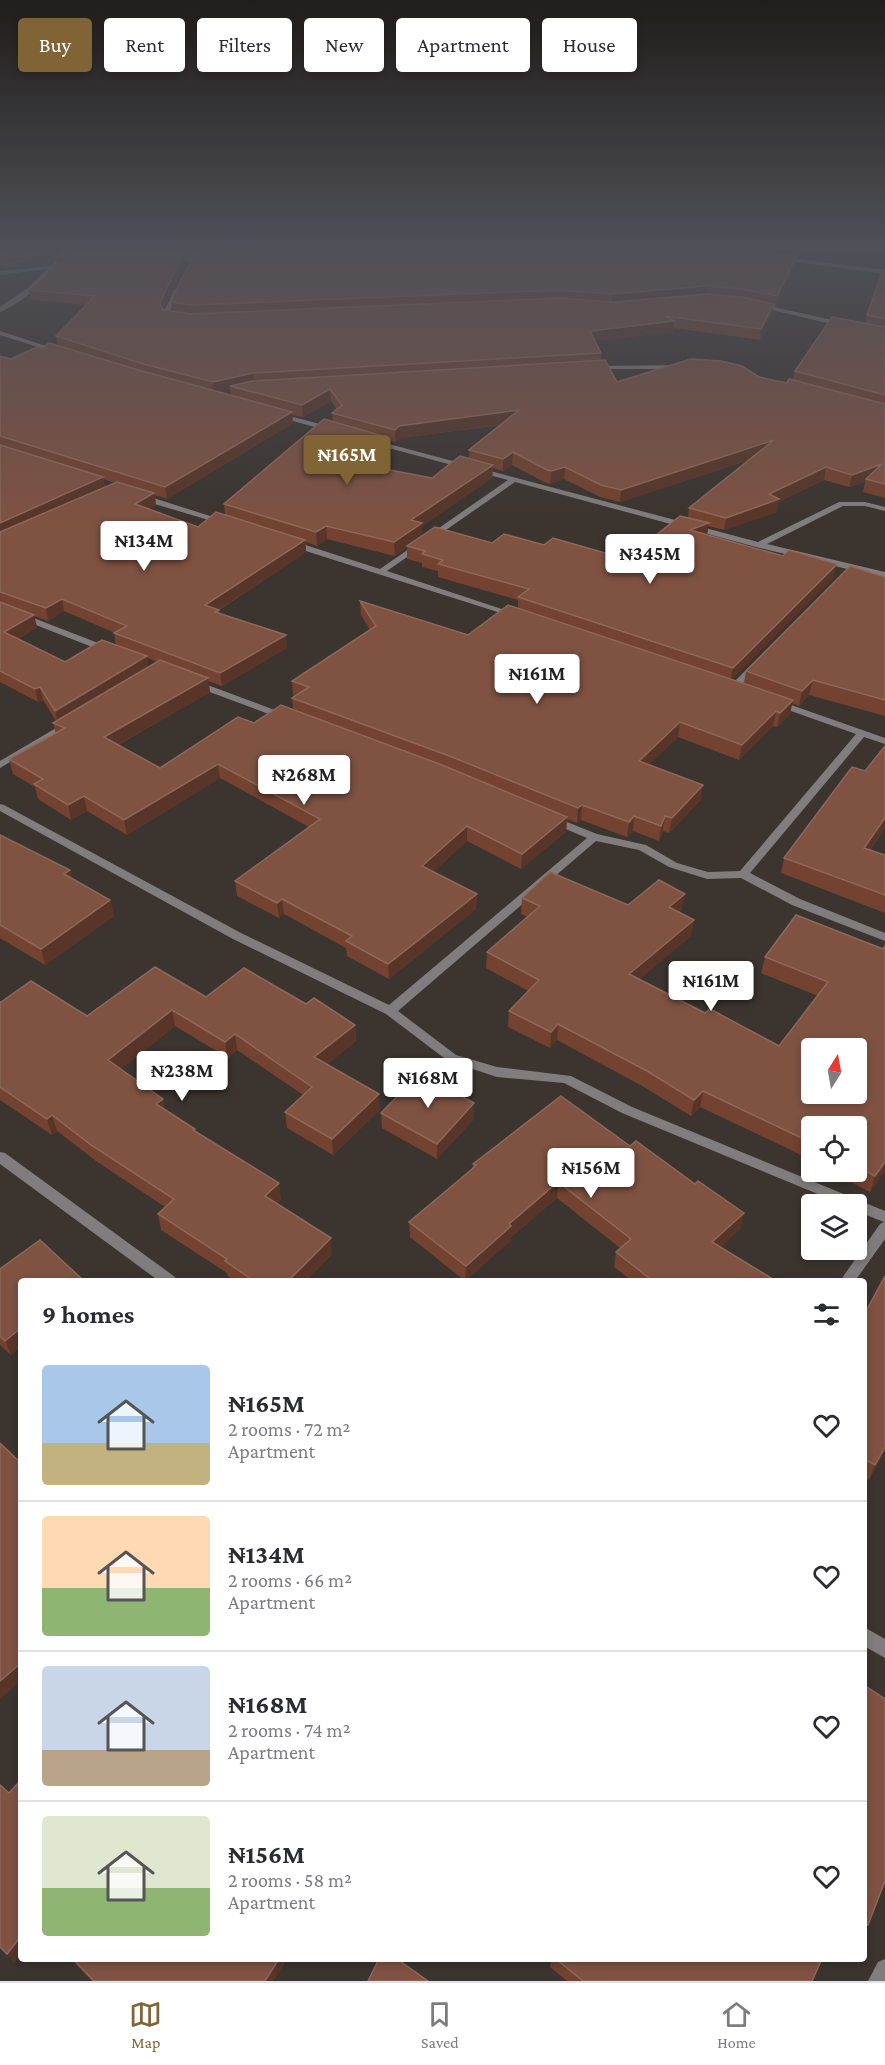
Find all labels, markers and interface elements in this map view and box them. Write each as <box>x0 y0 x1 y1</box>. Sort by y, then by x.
chip: Buy <box>18 18 92 72</box>
chip: Rent <box>104 18 185 72</box>
chip: Filters <box>197 18 292 72</box>
chip: New <box>304 18 384 72</box>
chip: Apartment <box>396 18 530 72</box>
chip: House <box>542 18 637 72</box>
pin: ₦165M <box>305 435 389 486</box>
text: ₦165M <box>318 443 376 465</box>
pin: ₦134M <box>102 521 186 572</box>
text: ₦134M <box>115 529 173 551</box>
pin: ₦345M <box>608 534 692 585</box>
text: ₦345M <box>619 542 681 564</box>
pin: ₦161M <box>495 654 579 705</box>
text: ₦161M <box>509 662 565 684</box>
pin: ₦268M <box>262 755 346 806</box>
text: ₦268M <box>272 763 336 785</box>
pin: ₦161M <box>669 961 753 1012</box>
text: ₦161M <box>683 969 739 991</box>
north arrow <box>801 1038 867 1104</box>
map controls <box>801 1038 867 1260</box>
pin: ₦238M <box>140 1051 224 1102</box>
pin: ₦168M <box>386 1058 470 1109</box>
text: ₦238M <box>151 1059 213 1081</box>
text: ₦168M <box>398 1066 458 1088</box>
button: locate <box>801 1116 867 1182</box>
pin: ₦156M <box>549 1148 633 1199</box>
text: ₦156M <box>561 1156 621 1178</box>
button: layers <box>801 1194 867 1260</box>
icon: filters <box>810 1298 843 1331</box>
text: 9 homes <box>42 1300 134 1329</box>
icon: home <box>90 1389 162 1461</box>
text: ₦165M <box>228 1389 305 1418</box>
icon: heart <box>810 1409 843 1442</box>
text: 2 rooms · 72 m² <box>228 1418 350 1440</box>
text: Apartment <box>228 1440 315 1462</box>
icon: home <box>90 1540 162 1612</box>
text: ₦134M <box>228 1540 305 1569</box>
icon: heart <box>810 1560 843 1593</box>
text: 2 rooms · 66 m² <box>228 1569 352 1591</box>
text: Apartment <box>228 1591 315 1613</box>
icon: home <box>90 1690 162 1762</box>
text: ₦168M <box>228 1690 307 1719</box>
icon: heart <box>810 1710 843 1743</box>
text: 2 rooms · 74 m² <box>228 1719 350 1741</box>
text: Apartment <box>228 1741 315 1763</box>
icon: home <box>90 1840 162 1912</box>
text: ₦156M <box>228 1840 305 1869</box>
icon: heart <box>810 1860 843 1893</box>
text: 2 rooms · 58 m² <box>228 1869 352 1891</box>
text: Apartment <box>228 1891 315 1913</box>
tab: Map <box>129 1998 162 2051</box>
tab: Saved <box>421 1998 459 2051</box>
tab: Home <box>717 1998 756 2051</box>

